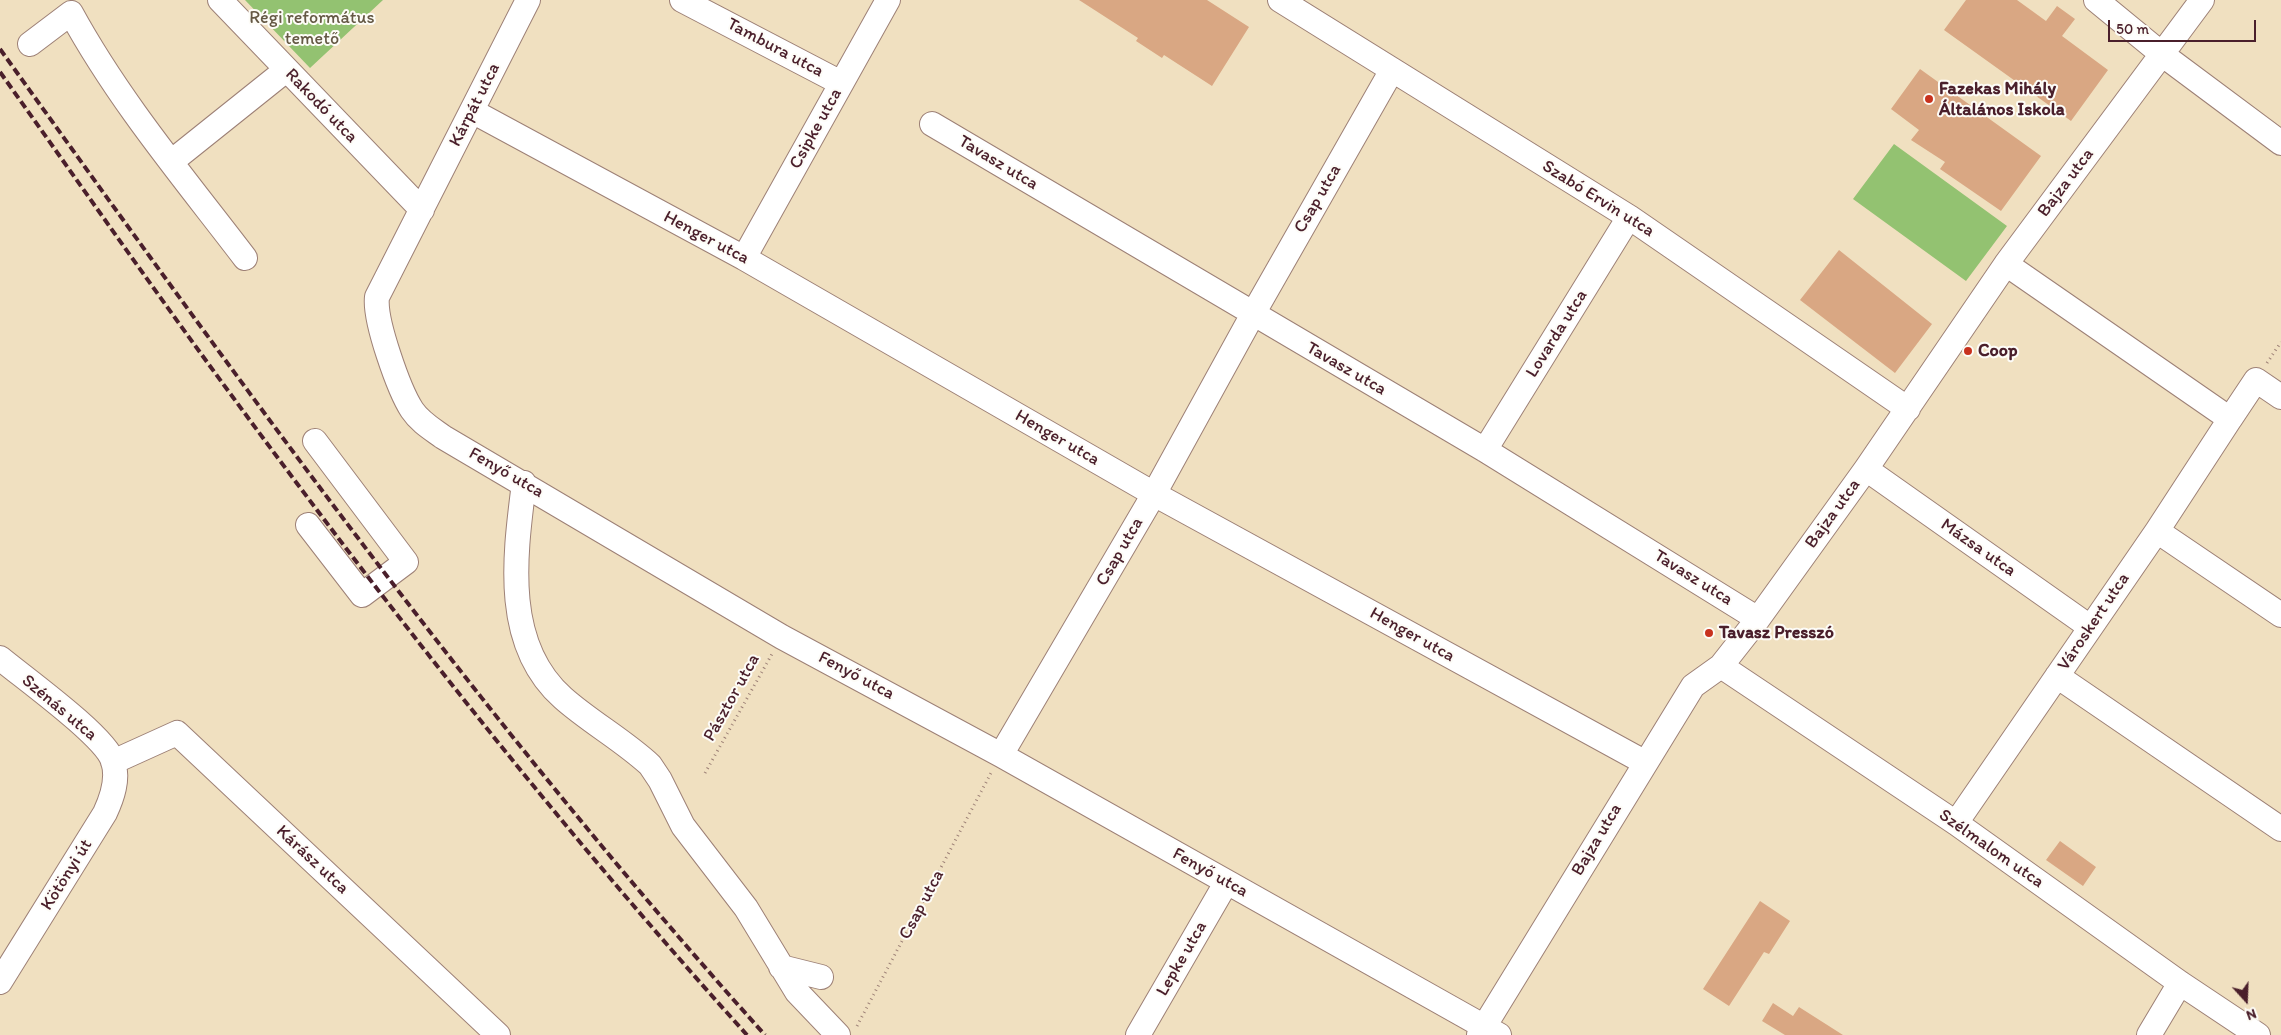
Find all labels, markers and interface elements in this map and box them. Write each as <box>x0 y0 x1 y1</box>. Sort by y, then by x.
park label: Régi református temető <box>249 7 375 50</box>
scale bar <box>2111 10 2258 42</box>
street label: Tambura utca <box>723 14 827 82</box>
text: 50 m <box>2116 20 2149 38</box>
street label: Kárpát utca <box>445 60 505 150</box>
street label: Rakodó utca <box>280 64 362 148</box>
place label: Fazekas Mihály Általános Iskola <box>1939 78 2065 120</box>
street label: Csipke utca <box>785 85 847 173</box>
marker: Fazekas Mihály Általános Iskola <box>1923 93 1935 105</box>
street label: Tavasz utca <box>954 131 1042 195</box>
street label: Bajza utca <box>2033 144 2099 222</box>
street label: Szabó Ervin utca <box>1538 156 1658 242</box>
street label: Csap utca <box>1290 161 1346 237</box>
street label: Henger utca <box>659 206 753 270</box>
street label: Lovarda utca <box>1522 286 1592 382</box>
street label: Tavasz utca <box>1302 337 1390 401</box>
place label: Coop <box>1978 340 2017 362</box>
marker: Coop <box>1962 345 1974 357</box>
street label: Henger utca <box>1011 405 1103 471</box>
street label: Fenyő utca <box>465 443 547 503</box>
street label: Bajza utca <box>1801 475 1865 553</box>
street label: Csap utca <box>1092 514 1148 590</box>
street label: Mázsa utca <box>1936 514 2020 582</box>
street label: Tavasz utca <box>1650 545 1736 611</box>
street label: Városkert utca <box>2053 569 2135 675</box>
street label: Henger utca <box>1366 603 1458 667</box>
place label: Tavasz Presszó <box>1719 622 1834 644</box>
marker: Tavasz Presszó <box>1703 627 1715 639</box>
street label: Fenyő utca <box>814 647 898 705</box>
street label: Pásztor utca <box>699 651 765 745</box>
street label: Szénás utca <box>17 670 101 746</box>
street label: Bajza utca <box>1567 800 1627 880</box>
street label: Szélmalom utca <box>1934 805 2048 893</box>
street label: Kárász utca <box>271 821 353 899</box>
street label: Kötönyi út <box>37 835 97 915</box>
street label: Fenyő utca <box>1168 843 1252 903</box>
street label: Csap utca <box>895 867 949 943</box>
street label: Lepke utca <box>1152 918 1212 1000</box>
north arrow <box>2221 975 2271 1025</box>
text: N <box>2244 1005 2259 1024</box>

